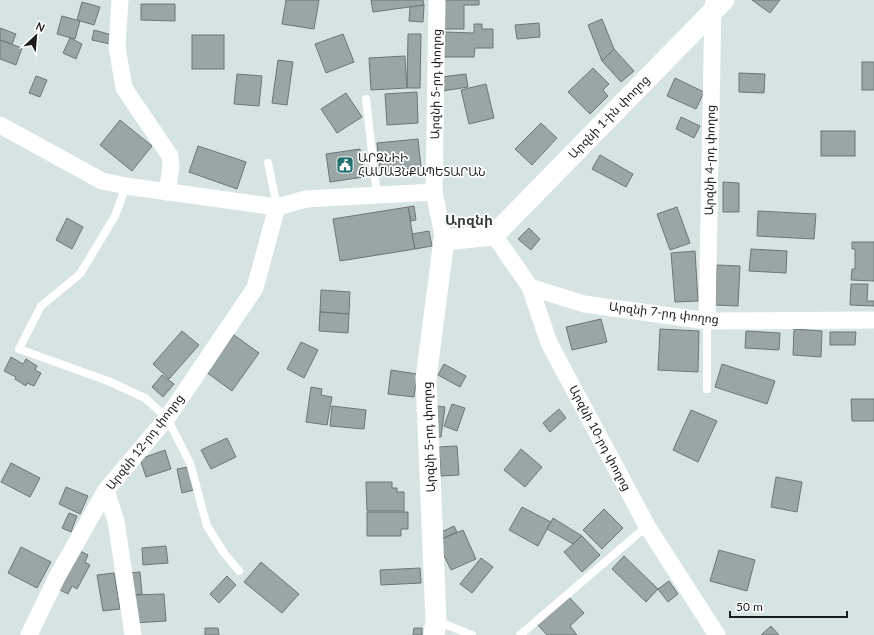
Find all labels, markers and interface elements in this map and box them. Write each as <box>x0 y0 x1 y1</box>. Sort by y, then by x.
north arrow <box>16 16 56 56</box>
text: N <box>34 19 47 34</box>
street label: Արզնի 5-րդ փողոց <box>427 29 444 139</box>
street label: Արզնի 1-ին փողոց <box>565 72 652 161</box>
street label: Արզնի 4-րդ փողոց <box>701 105 718 215</box>
place label: ԱՐԶՆԻԻ ՀԱՄԱՅՆՔԱՊԵՏԱՐԱՆ <box>358 150 486 179</box>
public building icon: ԱՐԶՆԻԻ ՀԱՄԱՅՆՔԱՊԵՏԱՐԱՆ <box>335 155 355 175</box>
district label: Արզնի <box>445 211 493 228</box>
street label: Արզնի 7-րդ փողոց <box>608 298 720 327</box>
street label: Արզնի 5-րդ փողոց <box>419 381 438 493</box>
street label: Արզնի 10-րդ փողոց <box>566 382 635 493</box>
street label: Արզնի 12-րդ փողոց <box>102 391 187 493</box>
scale bar <box>730 593 847 619</box>
text: 50 m <box>736 599 763 614</box>

